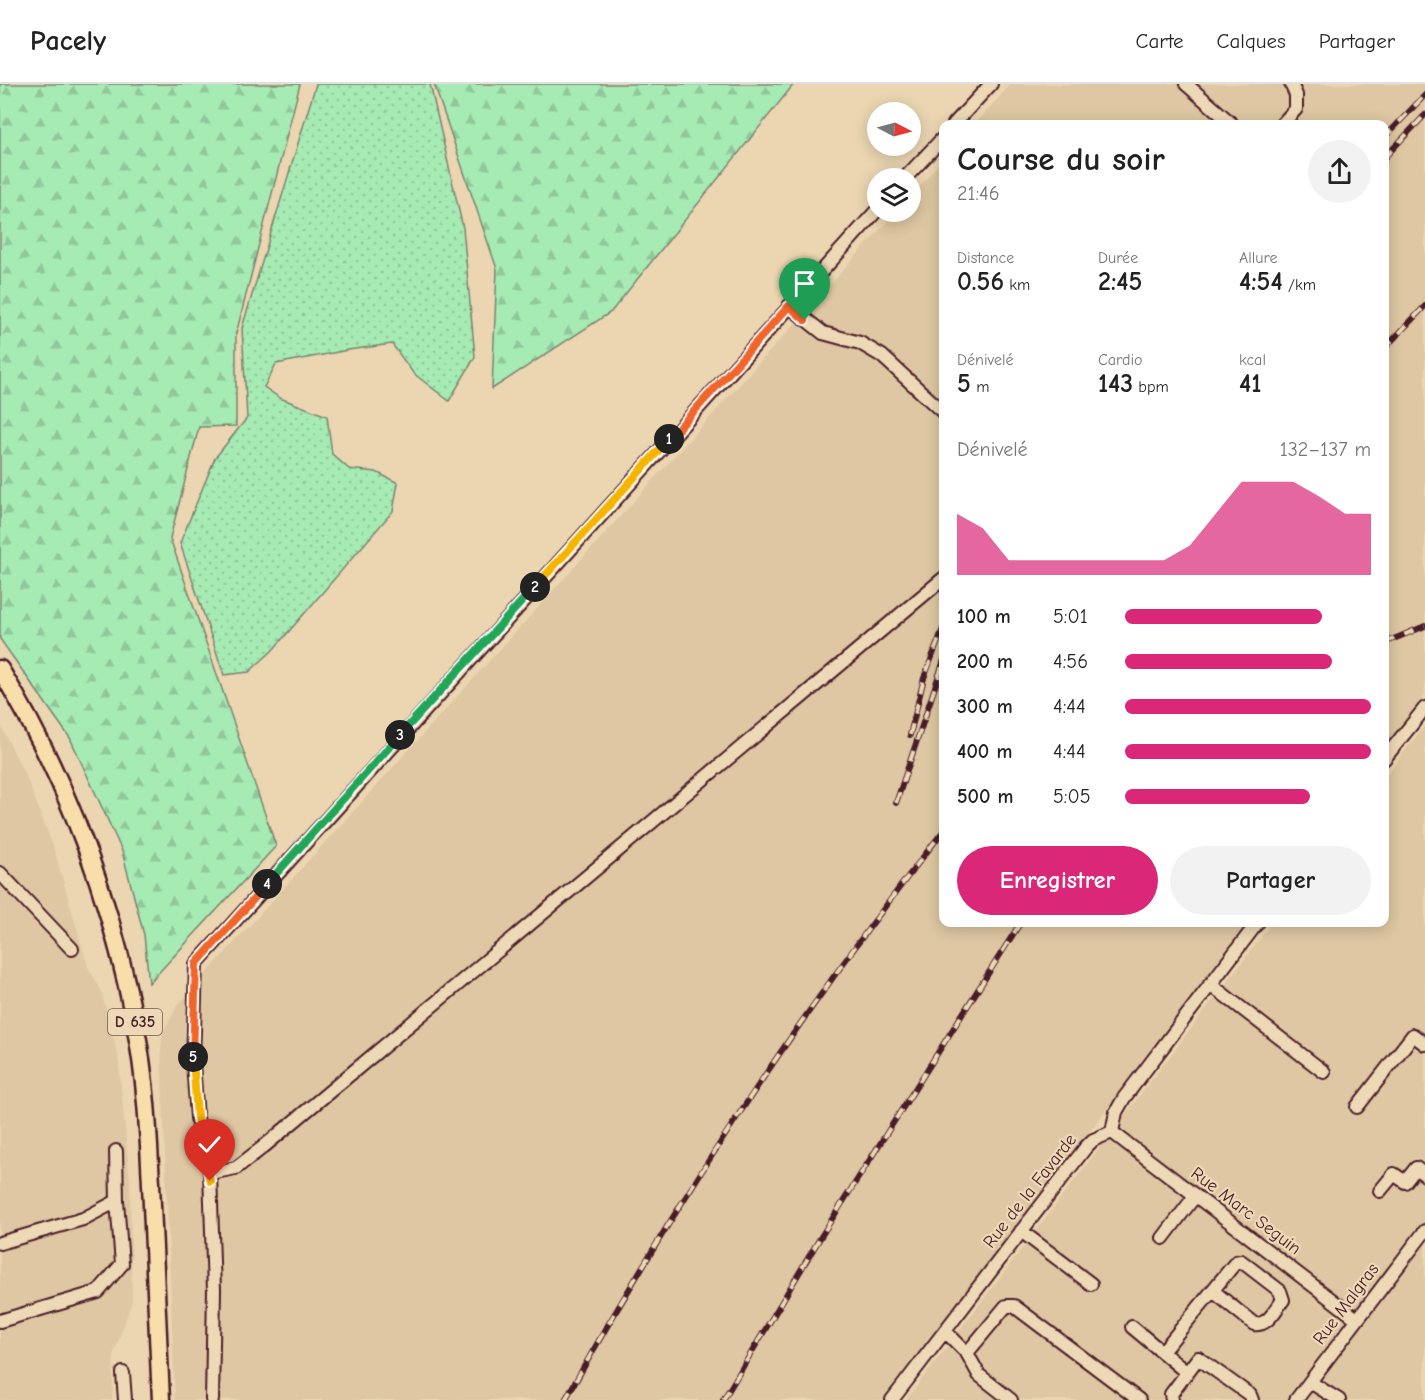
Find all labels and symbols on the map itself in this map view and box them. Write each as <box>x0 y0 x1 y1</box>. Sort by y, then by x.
north arrow <box>867 102 921 156</box>
pin <box>779 258 830 320</box>
pin: 1 <box>654 424 684 454</box>
pin: 2 <box>520 572 550 602</box>
pin: 3 <box>385 720 415 750</box>
pin: 4 <box>252 869 282 899</box>
road number: D 635 <box>108 1009 162 1035</box>
pin: 5 <box>178 1042 208 1072</box>
pin <box>184 1119 235 1181</box>
street label: Rue de la Favarde <box>979 1130 1081 1252</box>
street label: Rue Marc Seguin <box>1187 1163 1305 1259</box>
street label: Rue Malgras <box>1309 1259 1383 1349</box>

